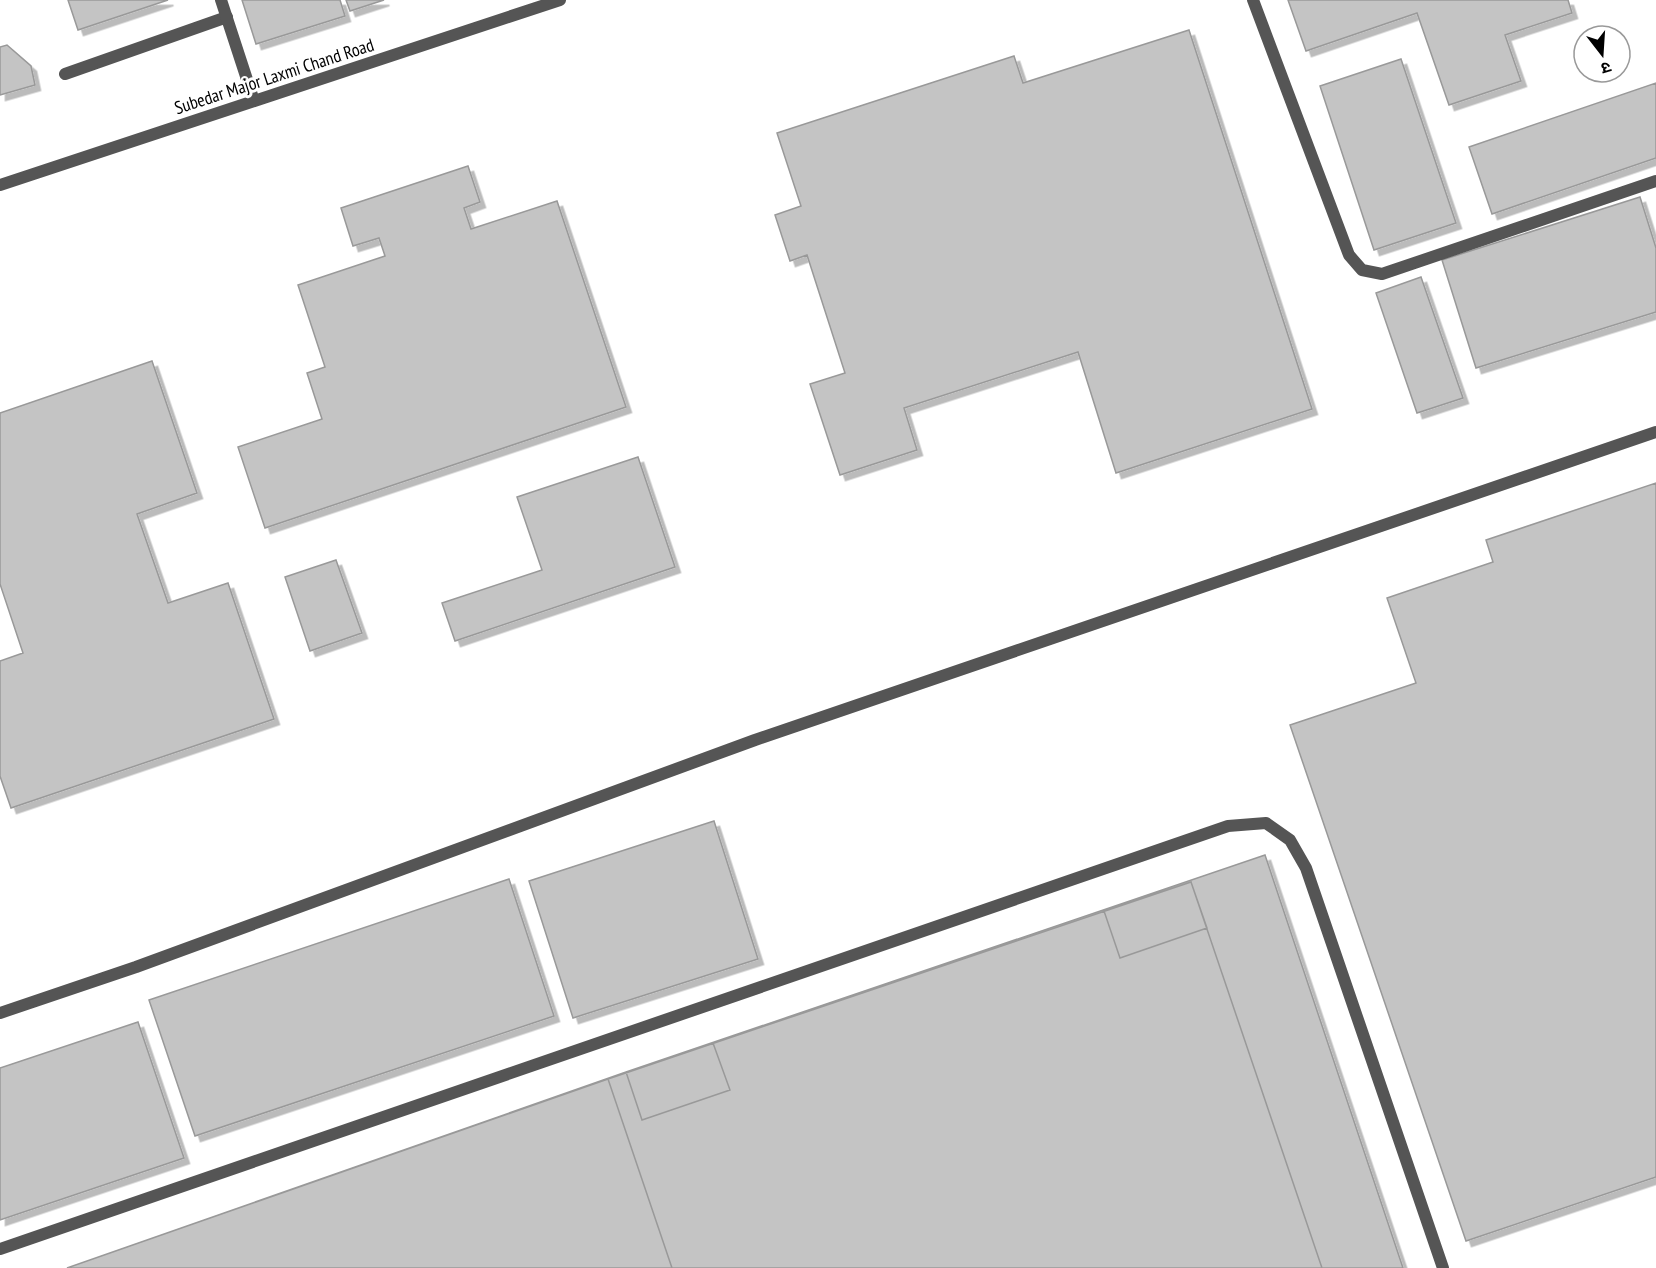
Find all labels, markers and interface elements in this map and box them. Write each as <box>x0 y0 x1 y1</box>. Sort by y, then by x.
north arrow <box>1572 24 1632 84</box>
street label: Subedar Major Laxmi Chand Road <box>171 33 377 119</box>
text: उ <box>1598 57 1614 79</box>

